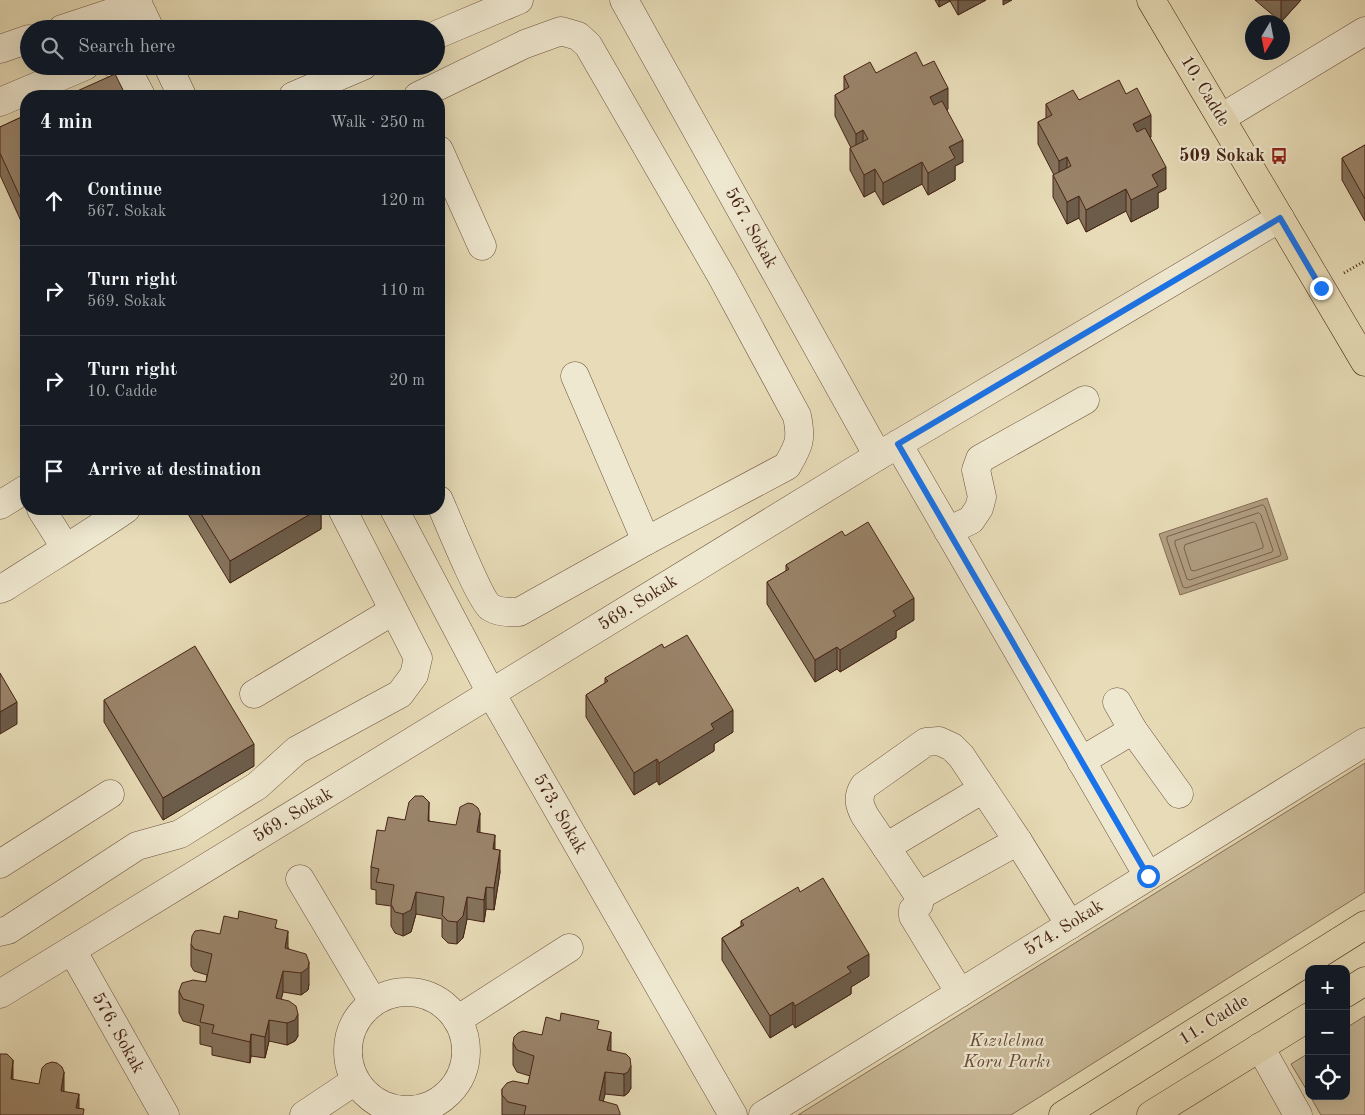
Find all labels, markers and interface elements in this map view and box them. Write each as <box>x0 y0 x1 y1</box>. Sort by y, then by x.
north arrow <box>1245 15 1290 60</box>
search box <box>20 20 445 75</box>
icon: search <box>38 34 66 62</box>
text: Search here <box>78 38 175 57</box>
street label: 10. Cadde <box>1177 53 1233 129</box>
text: 4 min <box>40 112 93 133</box>
text: Walk · 250 m <box>330 115 425 131</box>
bus stop icon: 509 Sokak <box>1269 146 1289 166</box>
place label: 509 Sokak <box>1179 147 1265 165</box>
text: Continue <box>87 181 162 200</box>
street label: 567. Sokak <box>722 185 780 271</box>
icon: ahead <box>40 187 68 215</box>
text: 120 m <box>380 193 425 209</box>
text: 567. Sokak <box>87 204 166 220</box>
text: Turn right <box>87 271 177 290</box>
icon: right <box>40 277 68 305</box>
route end <box>1310 277 1333 300</box>
text: 110 m <box>380 283 425 299</box>
text: 569. Sokak <box>87 294 166 310</box>
text: Turn right <box>87 361 177 380</box>
icon: right <box>40 367 68 395</box>
text: 20 m <box>389 373 425 389</box>
text: 10. Cadde <box>87 384 157 400</box>
icon: arrive <box>40 457 68 485</box>
text: Arrive at destination <box>87 461 261 480</box>
street label: 569. Sokak <box>595 572 681 634</box>
street label: 573. Sokak <box>530 771 590 857</box>
street label: 569. Sokak <box>250 784 336 846</box>
route start <box>1137 865 1160 888</box>
street label: 574. Sokak <box>1021 897 1107 959</box>
map controls <box>1305 965 1350 1100</box>
button: + <box>1305 965 1350 1010</box>
street label: 576. Sokak <box>89 990 147 1076</box>
street label: 11. Cadde <box>1176 991 1252 1049</box>
button: − <box>1305 1010 1350 1055</box>
park label: Kızılelma Koru Parkı <box>962 1032 1051 1071</box>
button: locate <box>1305 1055 1350 1100</box>

